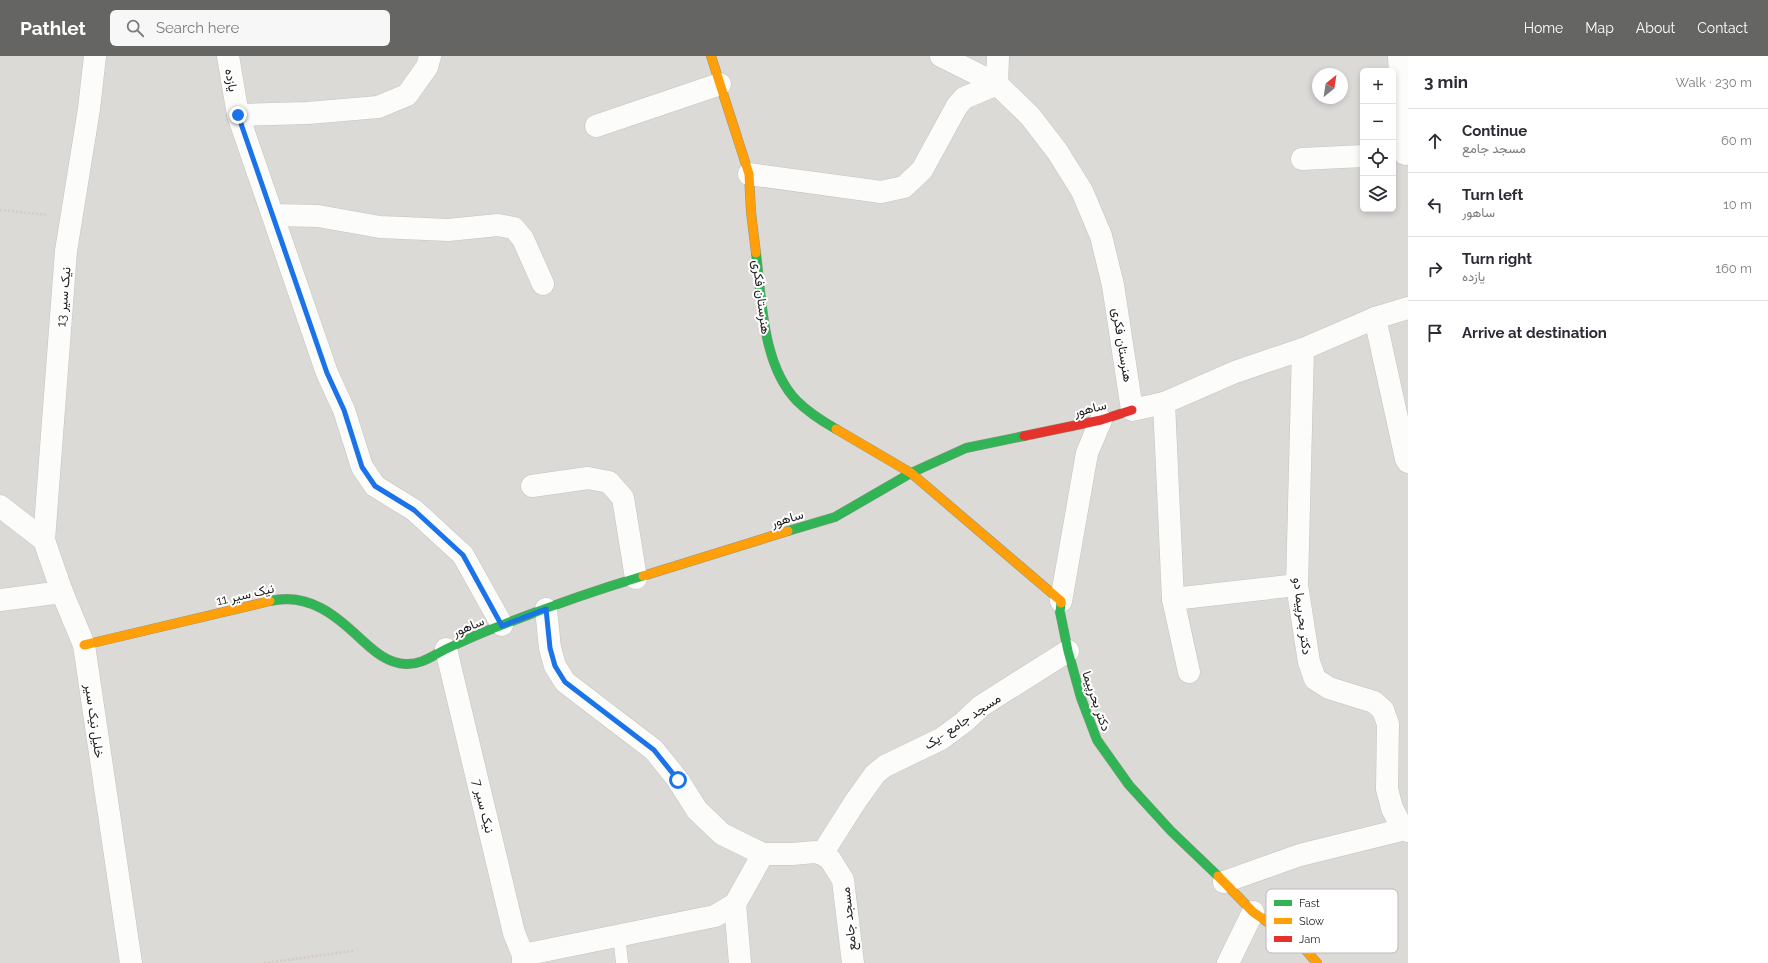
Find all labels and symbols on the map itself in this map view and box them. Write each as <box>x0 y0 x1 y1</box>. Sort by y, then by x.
street label: یازده <box>221 67 241 93</box>
north arrow <box>1312 68 1348 104</box>
route end <box>229 106 247 124</box>
street label: هنرستان فکری <box>749 259 774 335</box>
street label: نیک سیر 13 <box>53 266 75 328</box>
street label: هنرستان فکری <box>1108 307 1136 383</box>
street label: ساهور <box>1071 397 1108 421</box>
street label: ساهور <box>768 506 805 532</box>
street label: دکتر بحرپیما دو <box>1288 576 1315 656</box>
street label: نیک سیر 11 <box>215 580 276 609</box>
street label: ساهور <box>449 613 487 641</box>
street label: دکتر بحرپیما <box>1077 669 1114 734</box>
street label: خلیل نیک سیر <box>81 682 107 759</box>
street label: مسجد جامع -یک <box>921 690 1005 754</box>
route start <box>669 771 687 789</box>
street label: نیک سیر 7 <box>469 778 497 835</box>
street label: مسجد جامع <box>838 886 861 951</box>
legend <box>1266 889 1398 953</box>
text: Fast <box>1299 897 1320 910</box>
text: Slow <box>1299 915 1324 928</box>
text: Jam <box>1299 933 1320 946</box>

